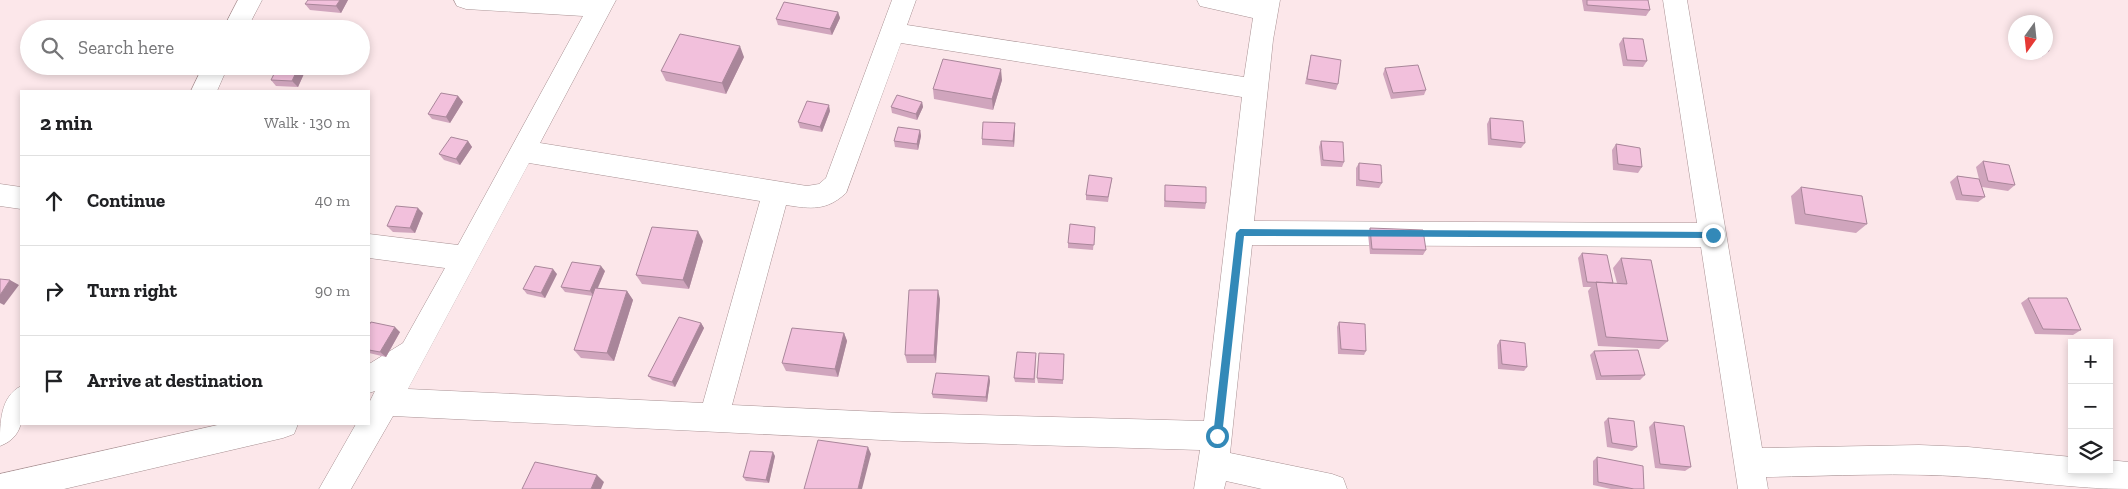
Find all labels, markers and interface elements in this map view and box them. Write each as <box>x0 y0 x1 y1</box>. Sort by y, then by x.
north arrow <box>2008 15 2053 60</box>
search box <box>20 20 370 75</box>
icon: search <box>38 34 66 62</box>
text: Search here <box>78 36 174 59</box>
text: 2 min <box>40 110 92 135</box>
text: Walk · 130 m <box>264 113 350 132</box>
icon: ahead <box>40 187 68 215</box>
text: Continue <box>87 189 165 212</box>
text: 40 m <box>315 191 350 210</box>
route end <box>1702 224 1725 247</box>
icon: right <box>40 277 68 305</box>
text: Turn right <box>87 279 177 302</box>
text: 90 m <box>315 281 350 300</box>
map controls <box>2068 339 2113 474</box>
button: + <box>2068 339 2113 384</box>
icon: arrive <box>40 367 68 395</box>
text: Arrive at destination <box>87 369 263 392</box>
button: − <box>2068 384 2113 429</box>
route start <box>1206 425 1229 448</box>
button: layers <box>2068 429 2113 474</box>

